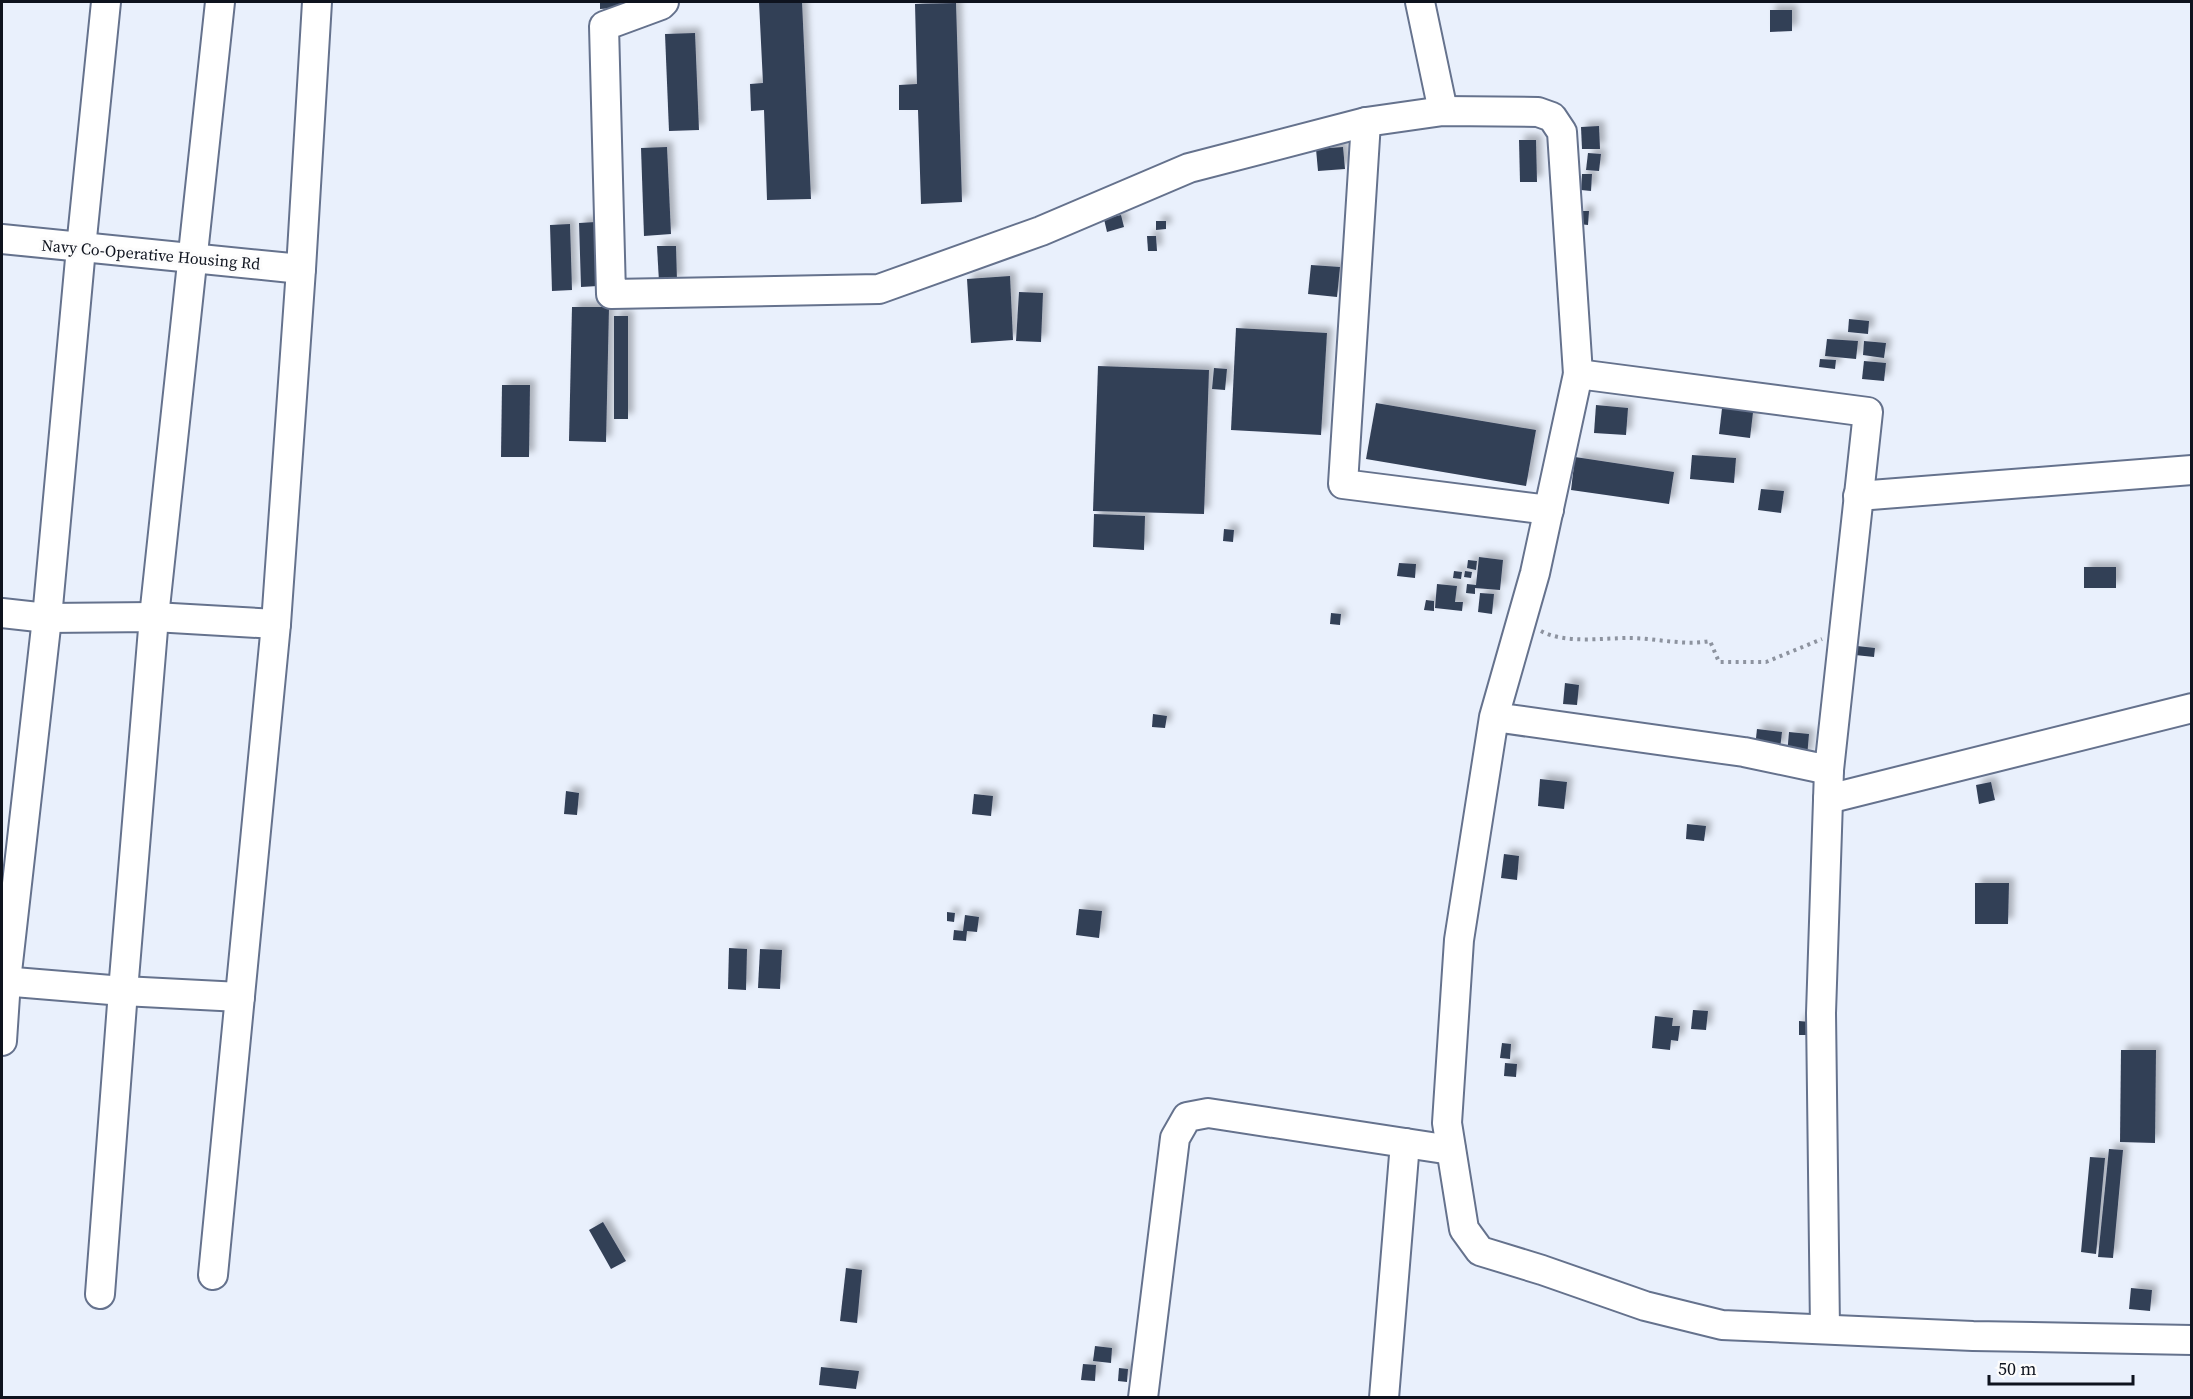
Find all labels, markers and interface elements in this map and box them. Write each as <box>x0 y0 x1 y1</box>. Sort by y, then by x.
street label: Navy Co-Operative Housing Rd <box>41 233 261 275</box>
scale bar <box>1989 1348 2133 1386</box>
text: 50 m <box>1998 1356 2036 1381</box>

